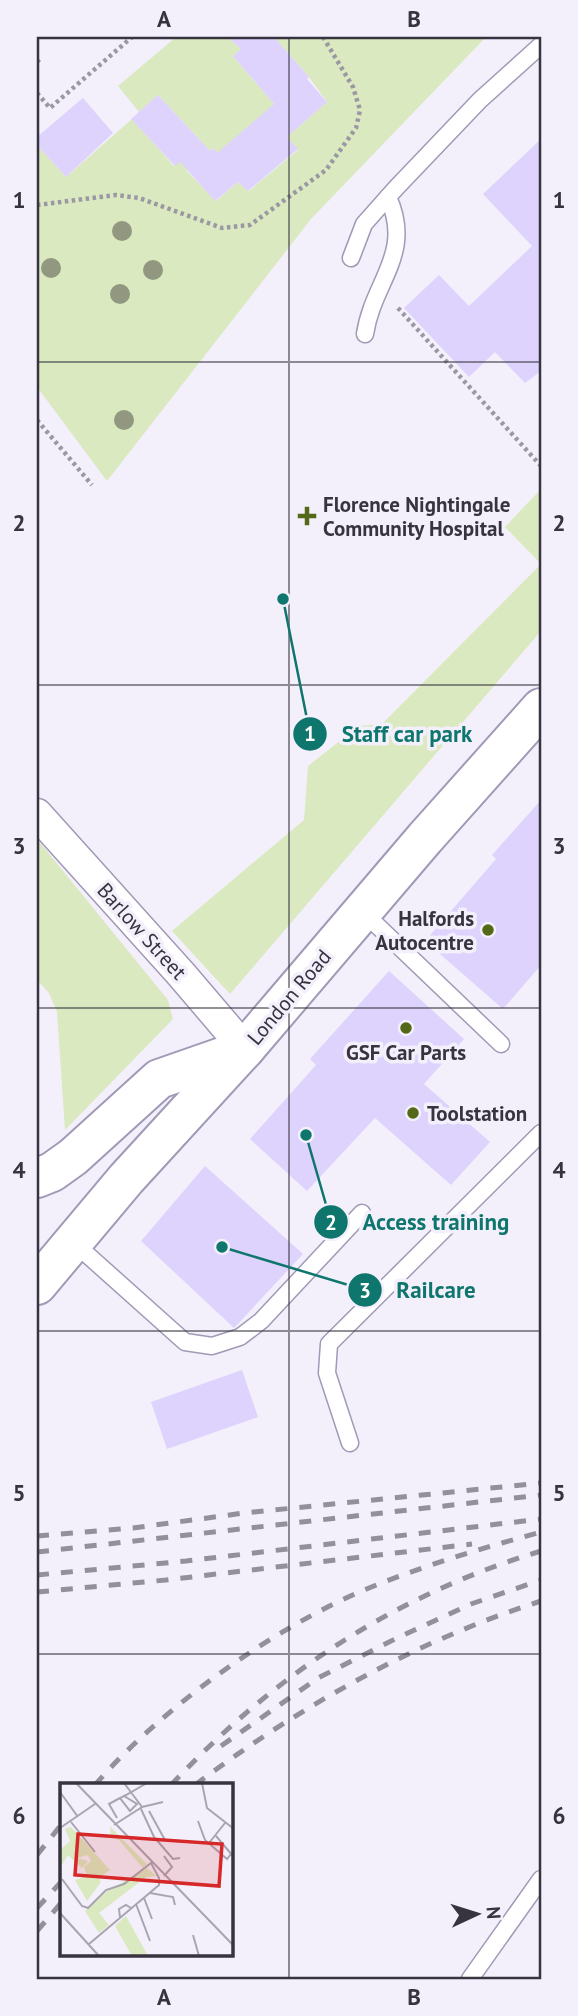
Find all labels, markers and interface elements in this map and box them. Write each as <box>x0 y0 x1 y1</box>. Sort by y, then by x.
text: A <box>157 4 171 33</box>
text: B <box>407 4 421 33</box>
text: 1 <box>12 185 26 214</box>
text: 1 <box>552 185 566 214</box>
place label: Florence Nightingale Community Hospital <box>323 491 510 542</box>
marker: Florence Nightingale Community Hospital <box>297 506 317 526</box>
text: 2 <box>12 508 26 537</box>
text: 2 <box>552 508 566 537</box>
callout: Staff car park <box>292 712 486 756</box>
text: Staff car park <box>342 719 473 748</box>
text: 1 <box>304 720 316 747</box>
text: 3 <box>12 831 26 860</box>
text: 3 <box>552 831 566 860</box>
street label: Barlow Street <box>91 877 193 985</box>
place label: Halfords Autocentre <box>375 905 474 956</box>
marker: Halfords Autocentre <box>480 922 496 938</box>
street label: London Road <box>241 944 337 1050</box>
marker: GSF Car Parts <box>398 1020 414 1036</box>
place label: GSF Car Parts <box>346 1039 466 1066</box>
place label: Toolstation <box>427 1100 527 1127</box>
marker: Toolstation <box>405 1105 421 1121</box>
text: 4 <box>12 1155 26 1184</box>
text: 4 <box>552 1155 566 1184</box>
callout: Access training <box>313 1200 523 1244</box>
text: Access training <box>363 1207 509 1236</box>
text: 2 <box>325 1209 337 1236</box>
callout: Railcare <box>347 1268 490 1312</box>
text: Railcare <box>396 1275 476 1304</box>
text: 3 <box>359 1277 371 1304</box>
text: 5 <box>12 1478 26 1507</box>
text: 5 <box>552 1478 566 1507</box>
inset map <box>60 1783 233 1956</box>
text: 6 <box>12 1801 26 1830</box>
text: 6 <box>552 1801 566 1830</box>
north arrow <box>442 1880 512 1950</box>
text: N <box>482 1906 506 1920</box>
text: A <box>157 1982 171 2011</box>
text: B <box>407 1982 421 2011</box>

